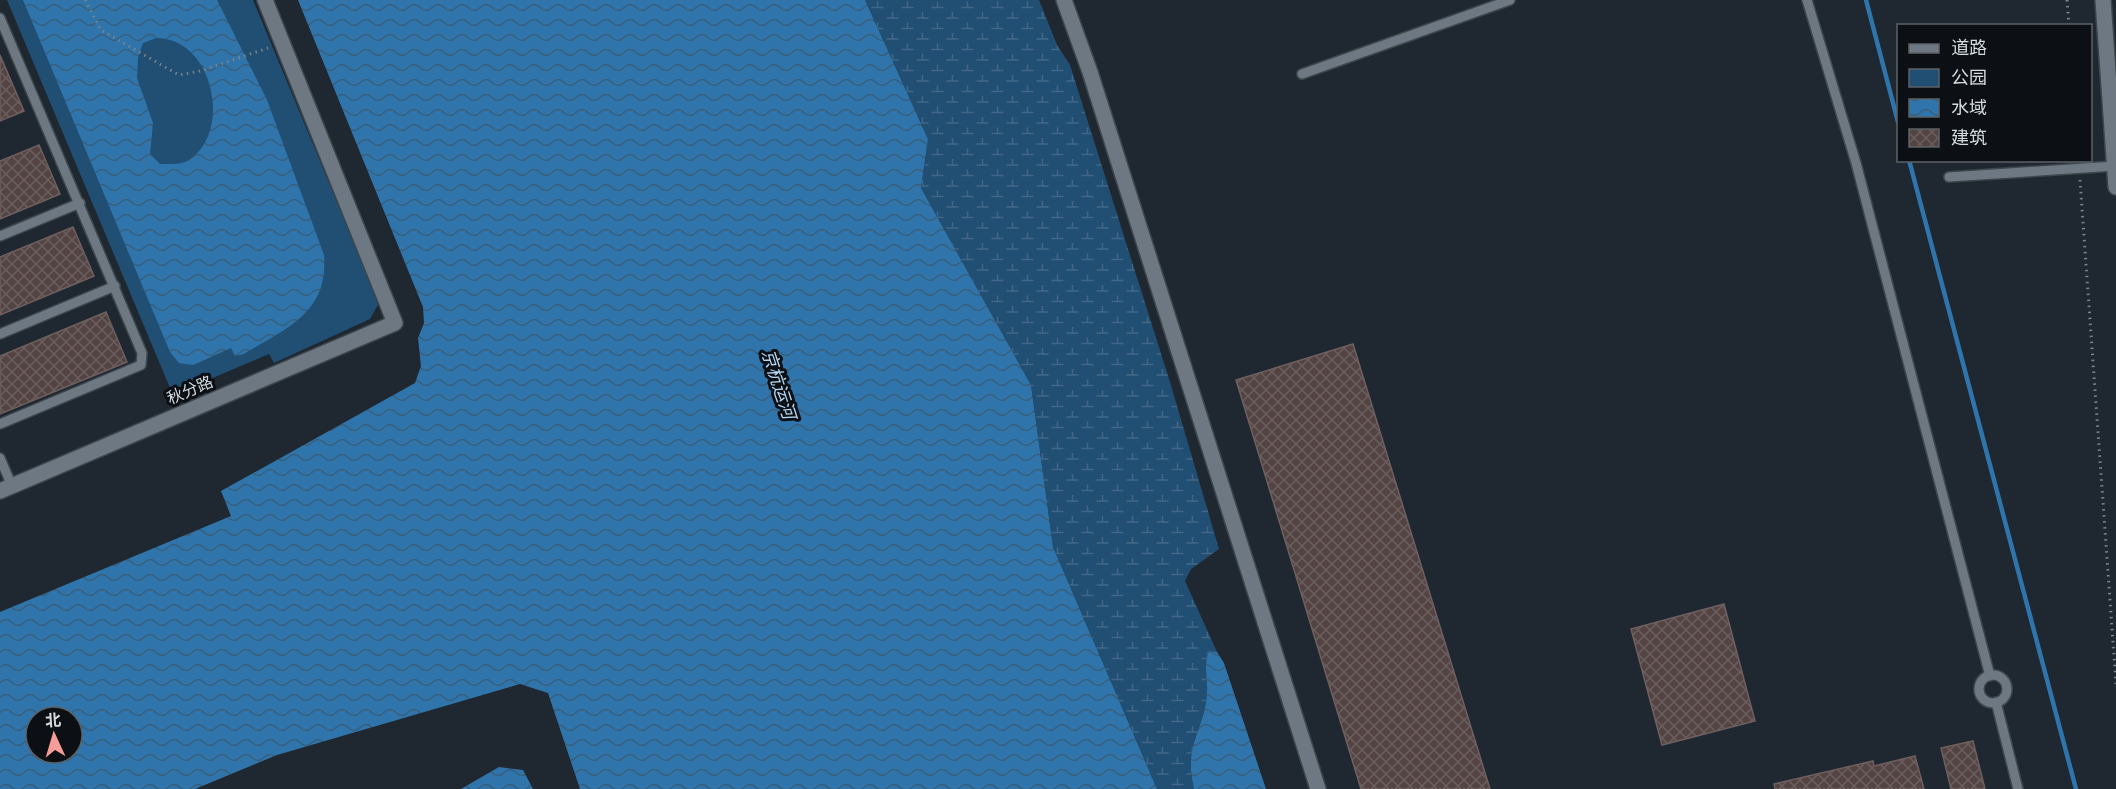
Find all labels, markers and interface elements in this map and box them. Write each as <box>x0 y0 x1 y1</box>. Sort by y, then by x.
legend <box>1897 24 2092 162</box>
text: 道路 <box>1951 37 1987 58</box>
text: 公园 <box>1951 67 1987 88</box>
text: 水域 <box>1951 97 1987 118</box>
text: 建筑 <box>1951 127 1987 148</box>
water label: 京杭运河 <box>758 347 801 424</box>
street label: 秋分路 <box>164 372 216 408</box>
north arrow <box>24 705 84 765</box>
text: 北 <box>44 710 62 731</box>

